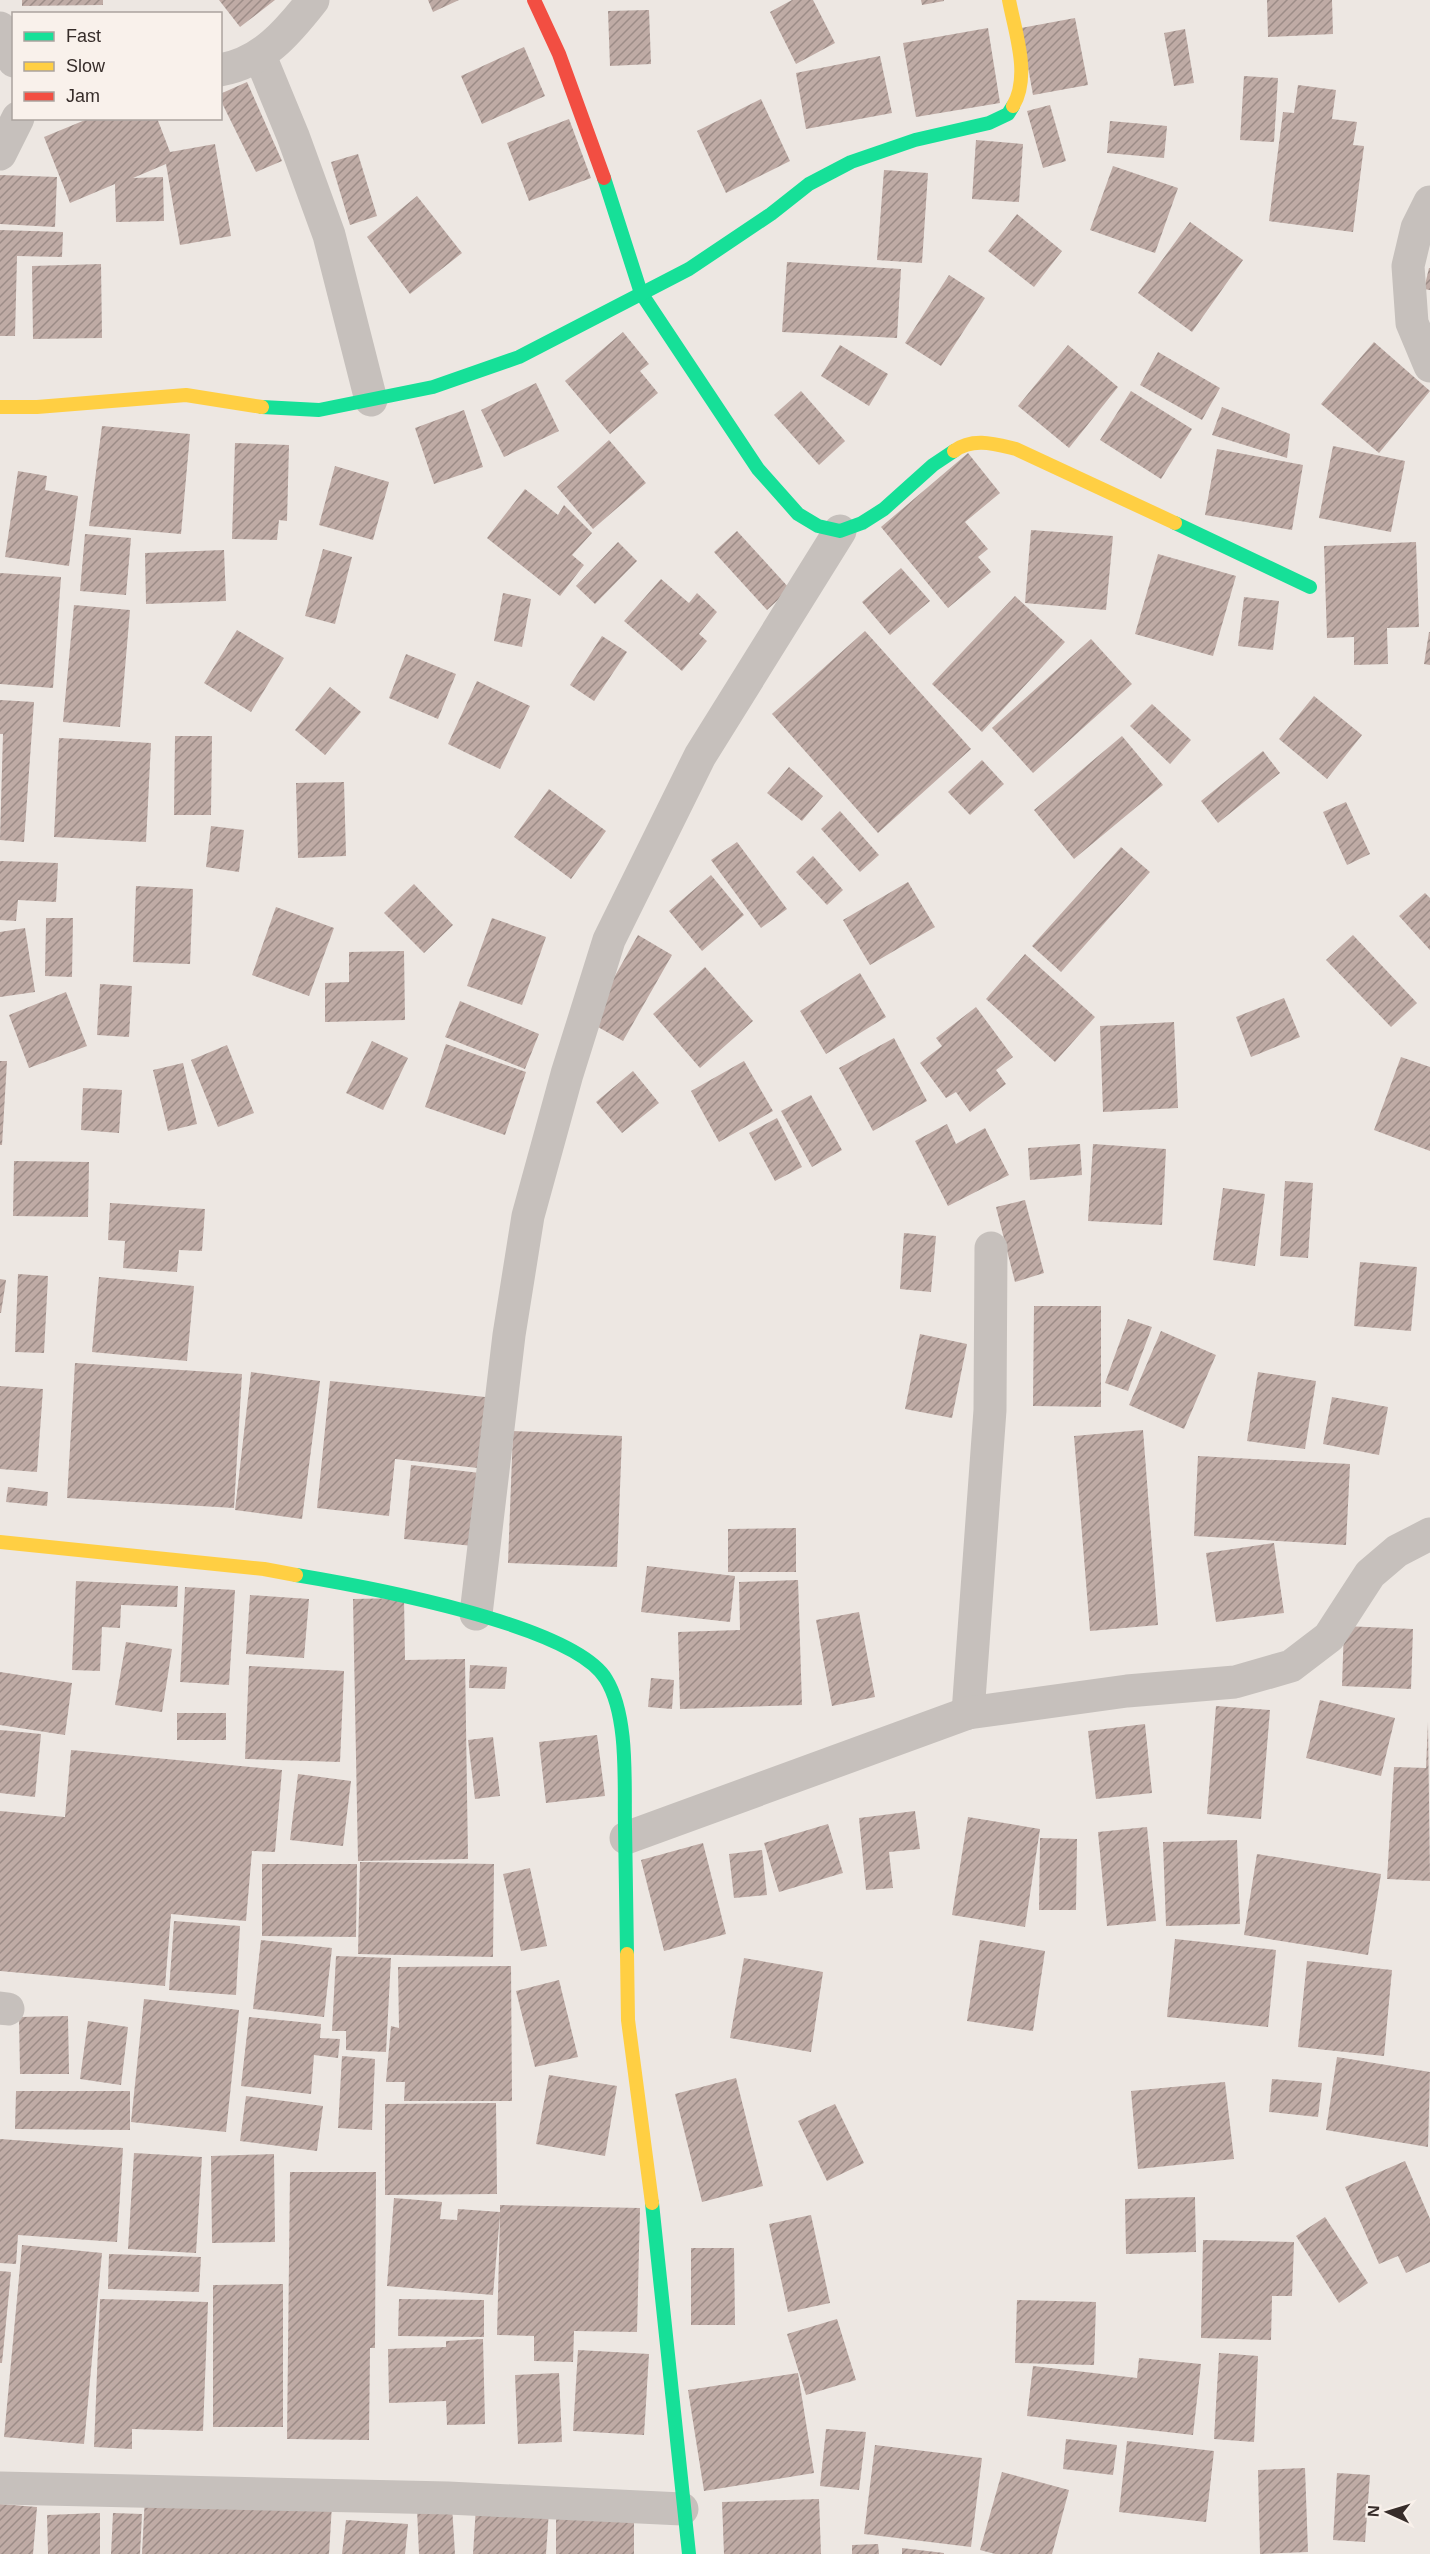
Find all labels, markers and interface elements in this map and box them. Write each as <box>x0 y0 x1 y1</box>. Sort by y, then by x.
legend <box>12 12 222 120</box>
text: Fast <box>66 26 101 46</box>
text: Slow <box>66 56 106 76</box>
text: Jam <box>66 86 100 106</box>
north arrow <box>1358 2482 1418 2542</box>
text: N <box>1365 2505 1382 2517</box>

